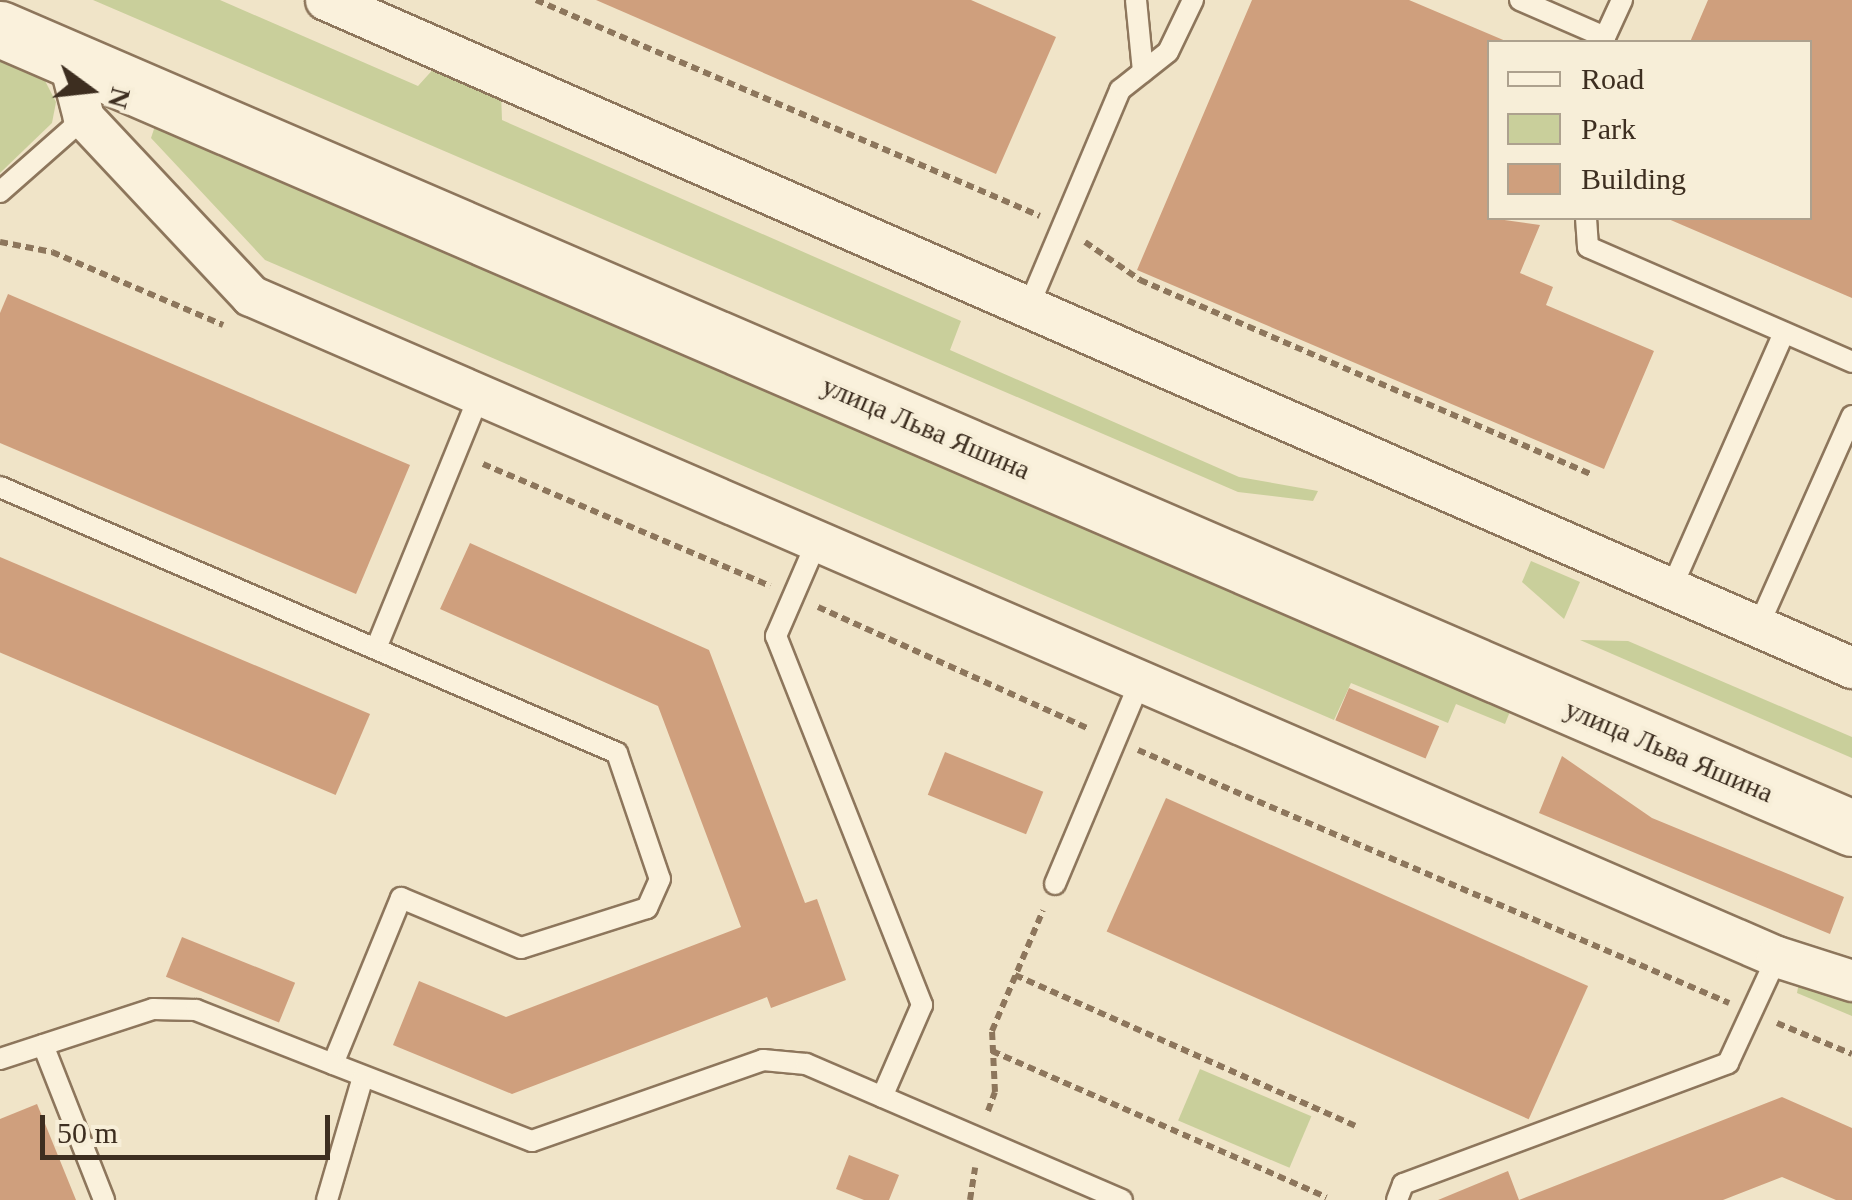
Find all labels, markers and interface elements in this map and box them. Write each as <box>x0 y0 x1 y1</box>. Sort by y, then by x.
north arrow <box>40 40 140 140</box>
legend <box>1487 40 1812 220</box>
text: Road <box>1581 62 1644 95</box>
text: N <box>102 84 137 112</box>
text: Park <box>1581 112 1636 145</box>
text: Building <box>1581 162 1686 195</box>
street label: улица Льва Яшина <box>817 369 1035 487</box>
street label: улица Льва Яшина <box>1560 692 1778 810</box>
scale bar <box>45 1095 335 1157</box>
text: 50 m <box>57 1116 118 1149</box>

